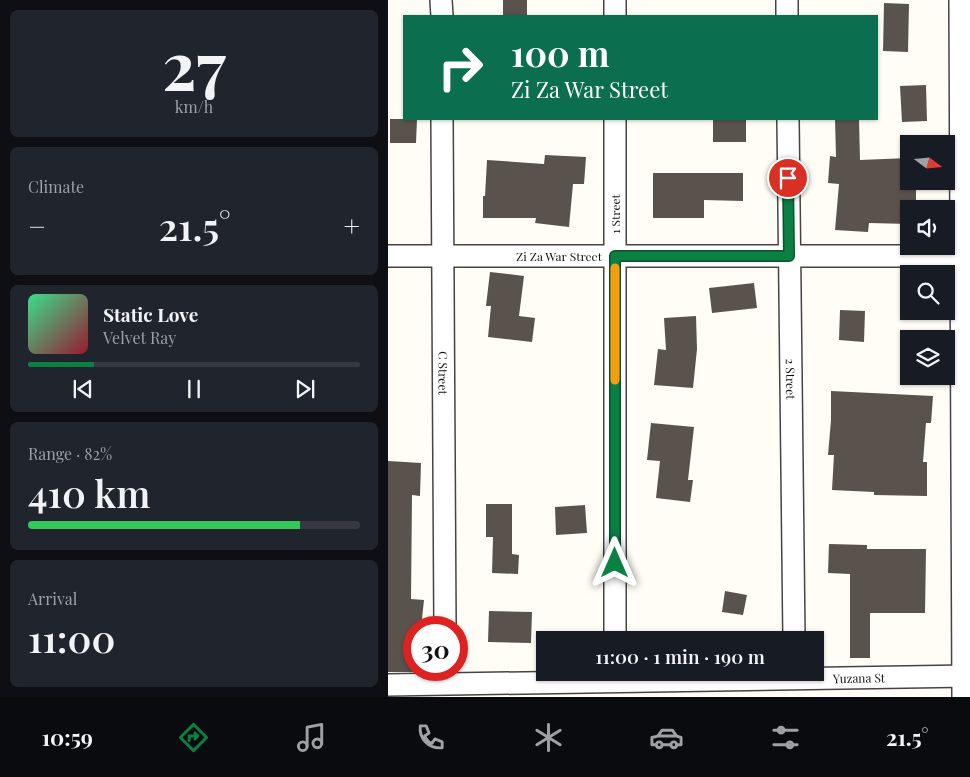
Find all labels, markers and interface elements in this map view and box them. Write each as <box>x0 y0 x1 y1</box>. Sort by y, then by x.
text: 27 <box>162 20 226 106</box>
text: 100 m <box>511 29 609 76</box>
icon: right <box>428 35 493 100</box>
text: Zi Za War Street <box>511 74 668 104</box>
text: km/h <box>175 96 213 117</box>
north arrow <box>900 135 956 190</box>
map controls <box>900 135 955 385</box>
pin <box>767 157 809 199</box>
icon: arrive <box>774 164 802 192</box>
text: Climate <box>28 176 84 197</box>
street label: 1 Street <box>607 193 623 234</box>
text: 21.5° <box>159 200 231 251</box>
button: sound <box>900 200 955 255</box>
text: − <box>28 207 46 244</box>
text: + <box>344 207 360 244</box>
street label: Zi Za War Street <box>516 248 603 264</box>
button: search <box>900 265 955 320</box>
text: Static Love <box>103 301 198 327</box>
text: Velvet Ray <box>103 327 176 348</box>
button: layers <box>900 330 955 385</box>
street label: C Street <box>435 351 452 396</box>
street label: 2 Street <box>783 358 799 400</box>
icon: previous <box>69 375 97 403</box>
icon: pause <box>180 375 208 403</box>
icon: next <box>291 375 319 403</box>
text: Range · 82% <box>28 443 112 464</box>
text: 410 km <box>28 467 150 518</box>
position arrow <box>588 536 640 588</box>
text: Arrival <box>28 588 77 609</box>
text: 11:00 <box>28 612 115 663</box>
speed limit sign: 30 <box>403 616 468 681</box>
text: 11:00 · 1 min · 190 m <box>595 643 765 669</box>
street label: Yuzana St <box>832 669 886 686</box>
icon: directions <box>176 720 211 755</box>
icon: music <box>294 720 329 755</box>
icon: phone <box>413 720 448 755</box>
icon: climate <box>531 720 566 755</box>
icon: car <box>649 720 684 755</box>
icon: filters <box>768 720 803 755</box>
text: 10:59 <box>42 722 93 752</box>
text: 21.5° <box>886 722 928 752</box>

